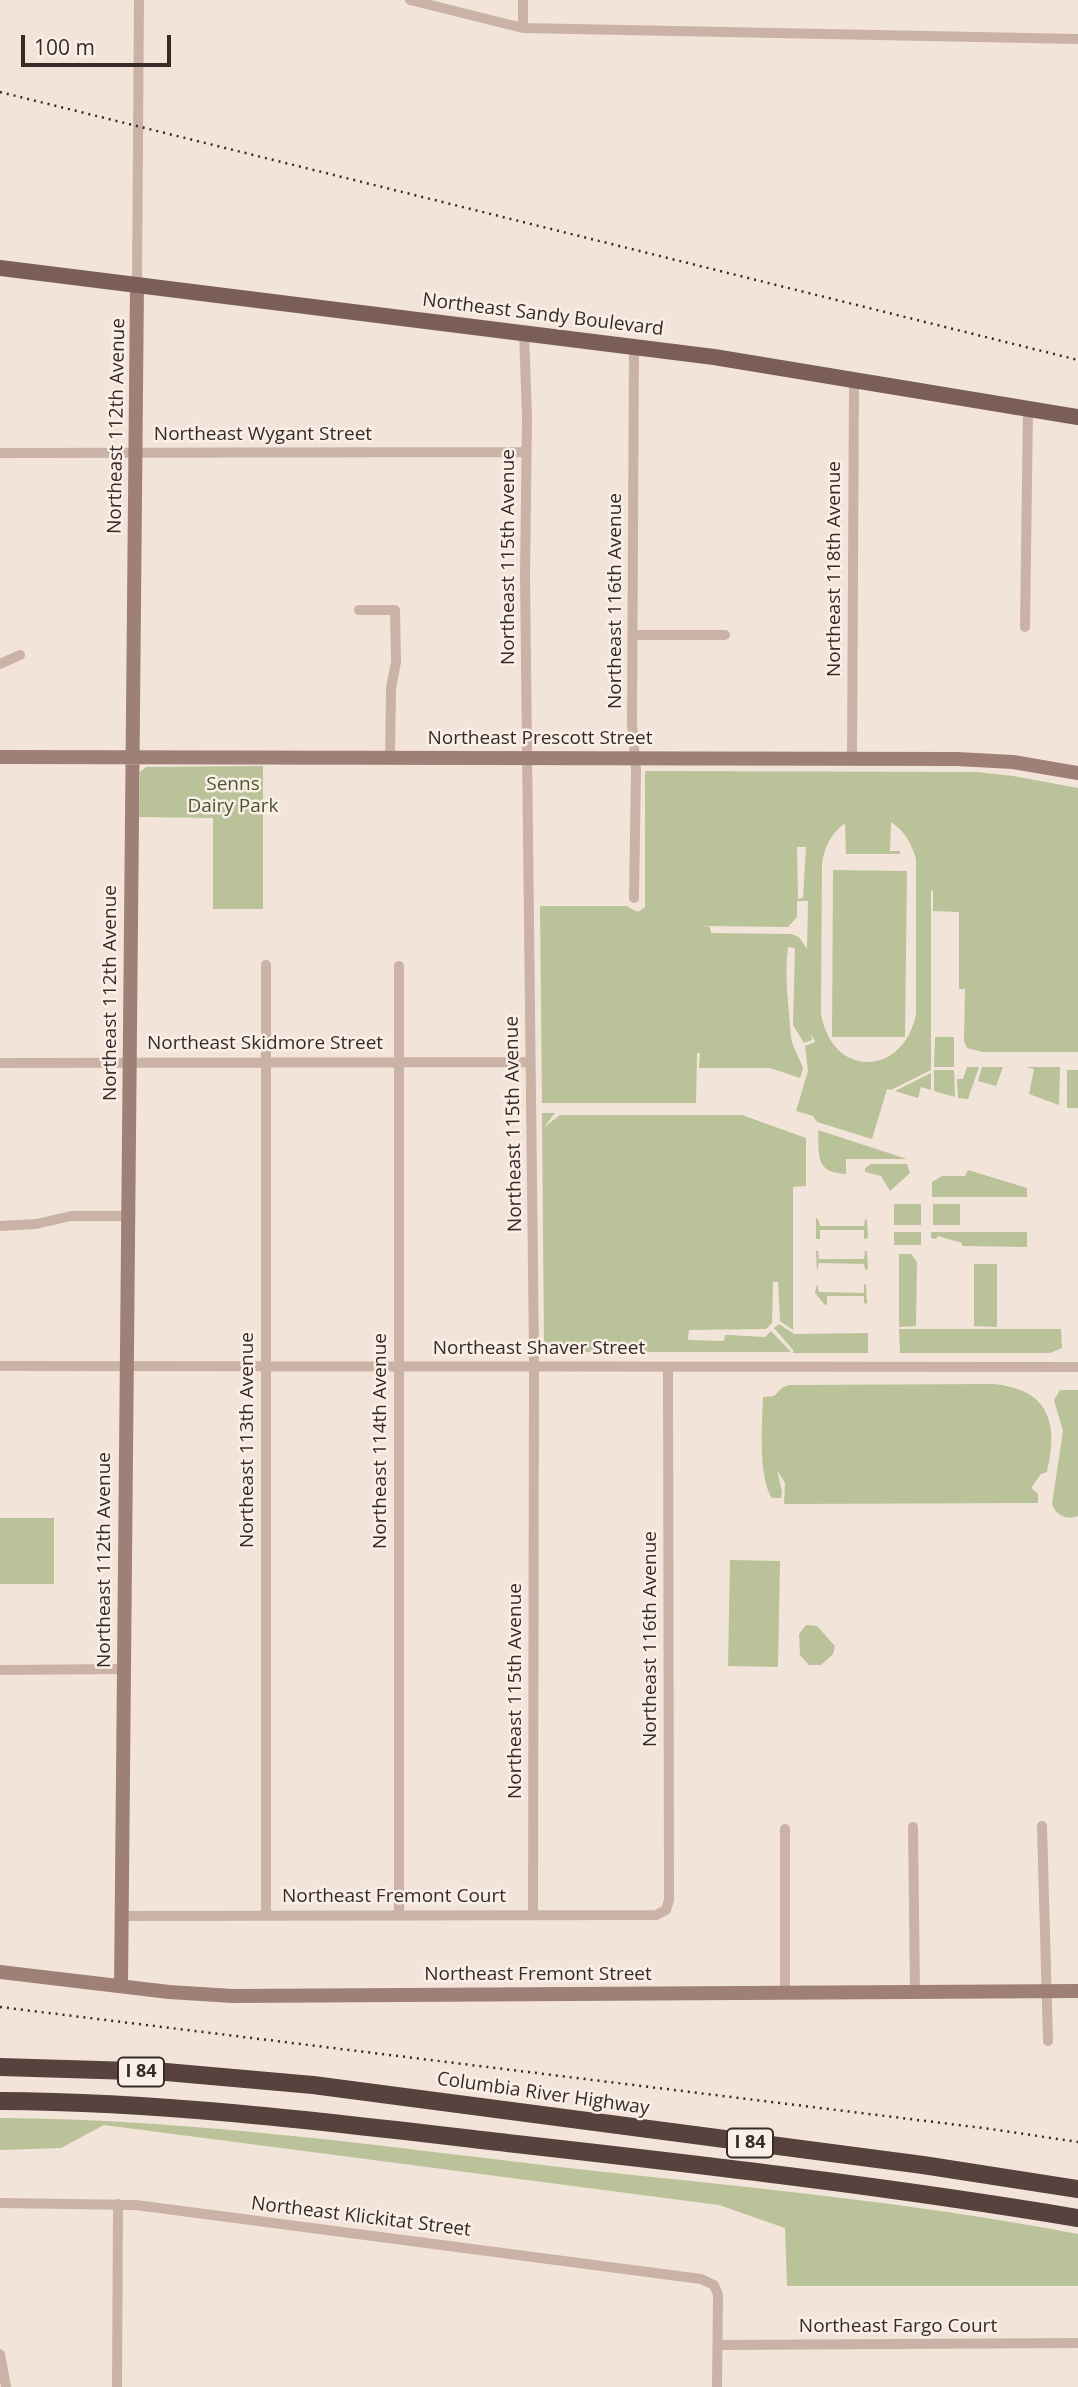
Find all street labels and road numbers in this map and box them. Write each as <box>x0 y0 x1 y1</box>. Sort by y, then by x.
street label: Northeast Sandy Boulevard <box>421 289 665 341</box>
street label: Northeast 112th Avenue <box>104 318 130 534</box>
street label: Northeast Wygant Street <box>154 424 372 446</box>
street label: Northeast 115th Avenue <box>498 449 520 665</box>
street label: Northeast 118th Avenue <box>824 461 846 677</box>
street label: Northeast 116th Avenue <box>605 493 627 709</box>
street label: Northeast Prescott Street <box>428 728 652 750</box>
street label: Northeast 112th Avenue <box>100 885 122 1101</box>
street label: Northeast 115th Avenue <box>501 1016 527 1232</box>
street label: Northeast Skidmore Street <box>147 1033 383 1055</box>
street label: Northeast 113th Avenue <box>237 1332 259 1548</box>
street label: Northeast 114th Avenue <box>370 1333 392 1549</box>
street label: Northeast Shaver Street <box>433 1338 645 1360</box>
street label: Northeast 112th Avenue <box>94 1452 116 1668</box>
street label: Northeast 116th Avenue <box>640 1531 662 1747</box>
street label: Northeast 115th Avenue <box>505 1583 527 1799</box>
street label: Northeast Fremont Court <box>282 1886 506 1908</box>
street label: Northeast Fremont Street <box>424 1964 652 1986</box>
road number: I 84 <box>118 2058 164 2086</box>
street label: Columbia River Highway <box>435 2068 651 2120</box>
road number: I 84 <box>727 2129 773 2158</box>
street label: Northeast Klickitat Street <box>250 2192 472 2242</box>
street label: Northeast Fargo Court <box>799 2316 997 2338</box>

